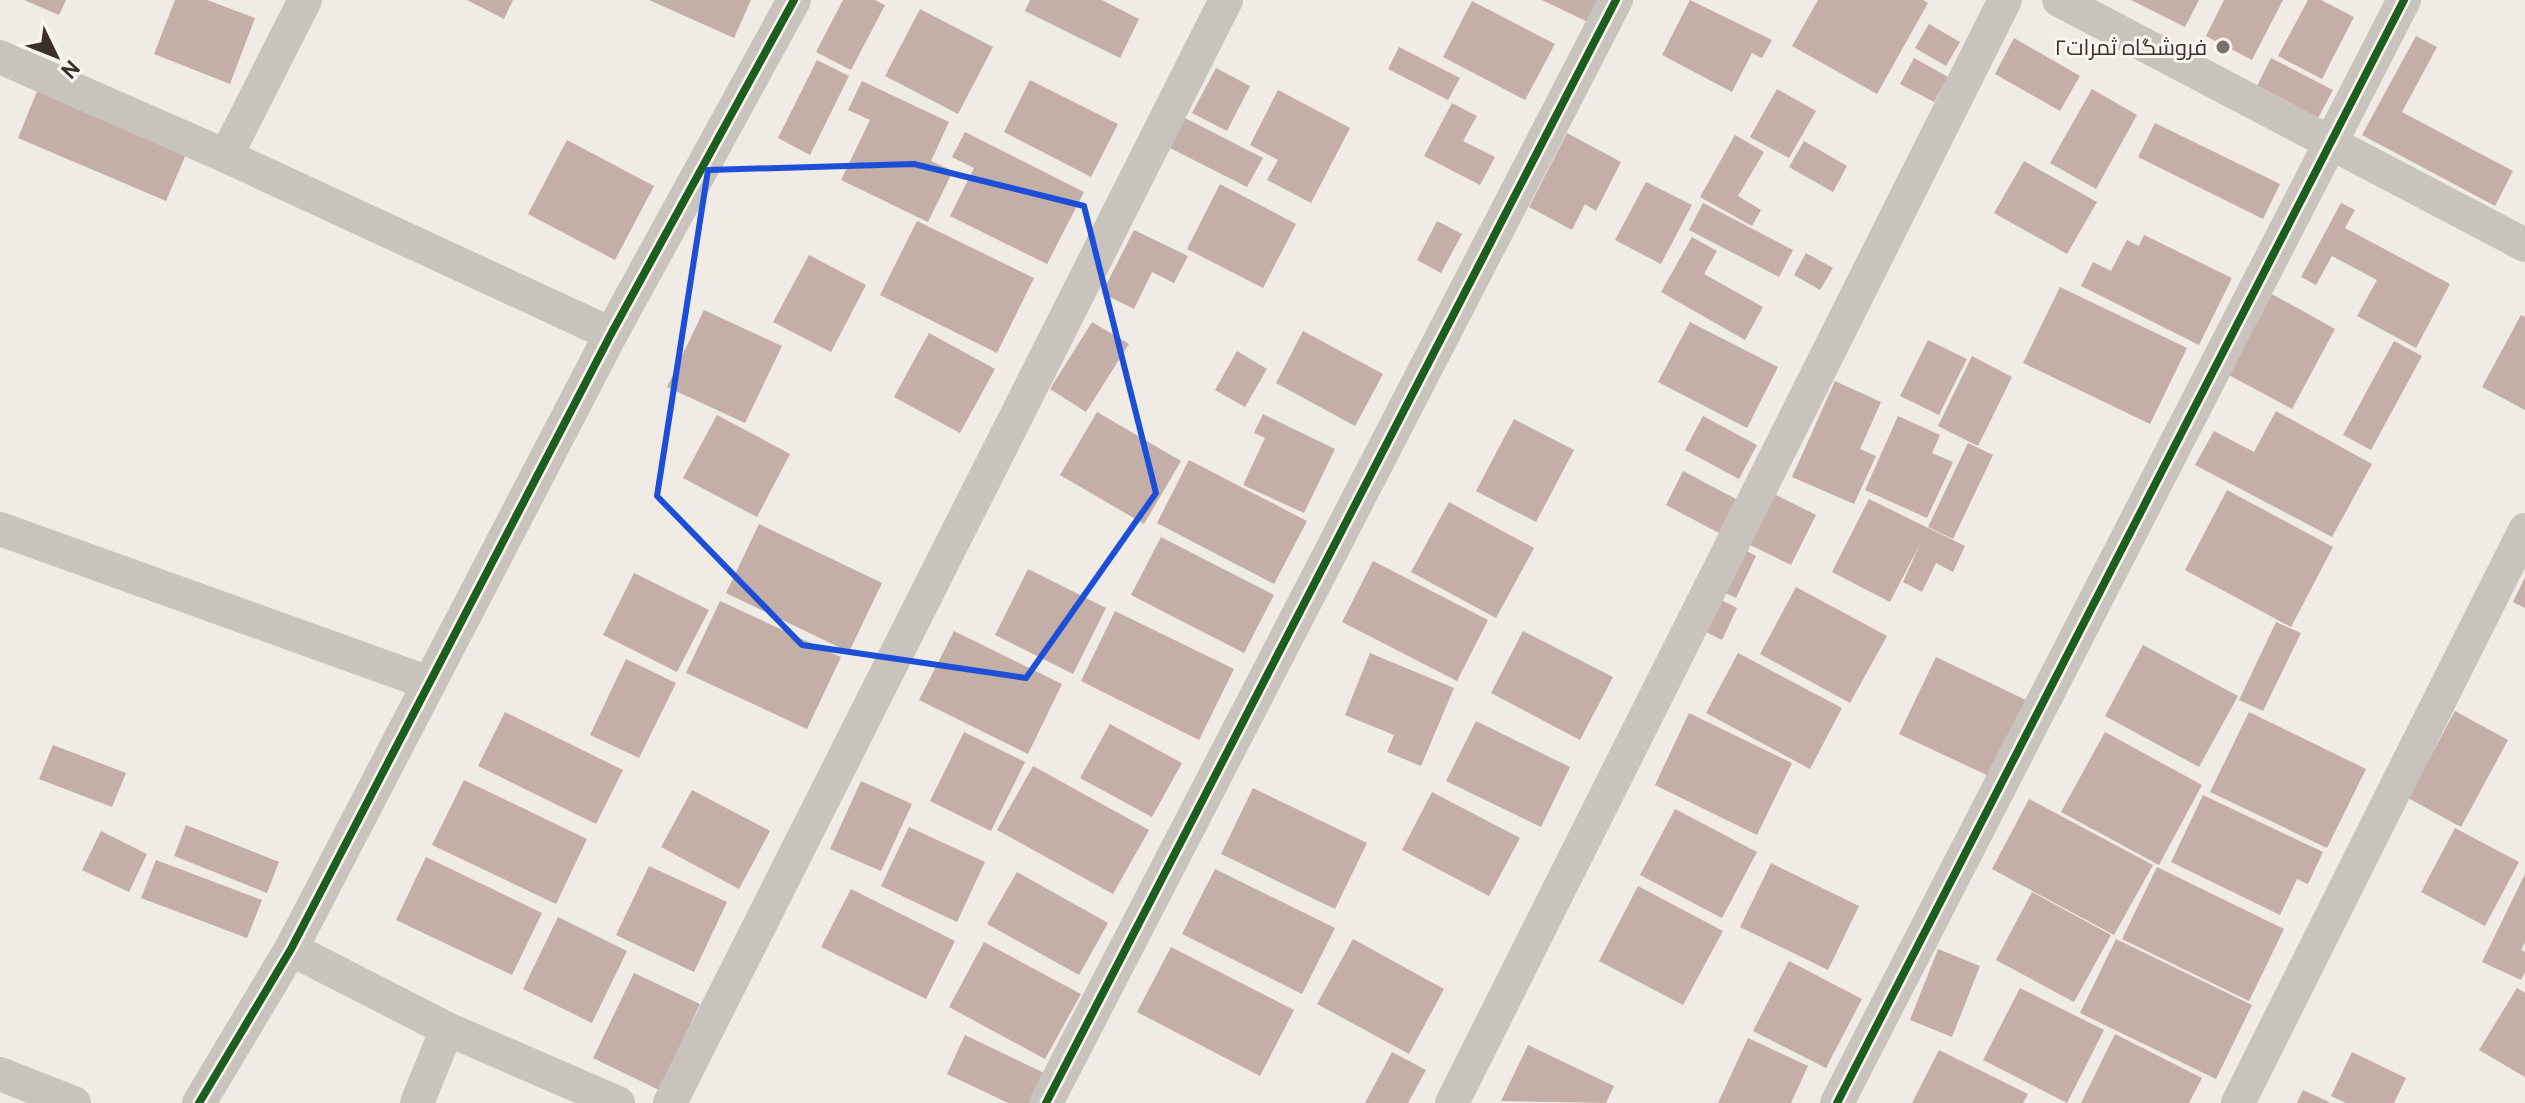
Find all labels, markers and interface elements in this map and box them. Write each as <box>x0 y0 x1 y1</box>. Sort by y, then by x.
north arrow <box>16 16 96 96</box>
place label: فروشگاه ثمرات٢ <box>2055 36 2207 63</box>
marker: فروشگاه ثمرات٢ <box>2214 38 2232 56</box>
text: N <box>54 53 84 83</box>

